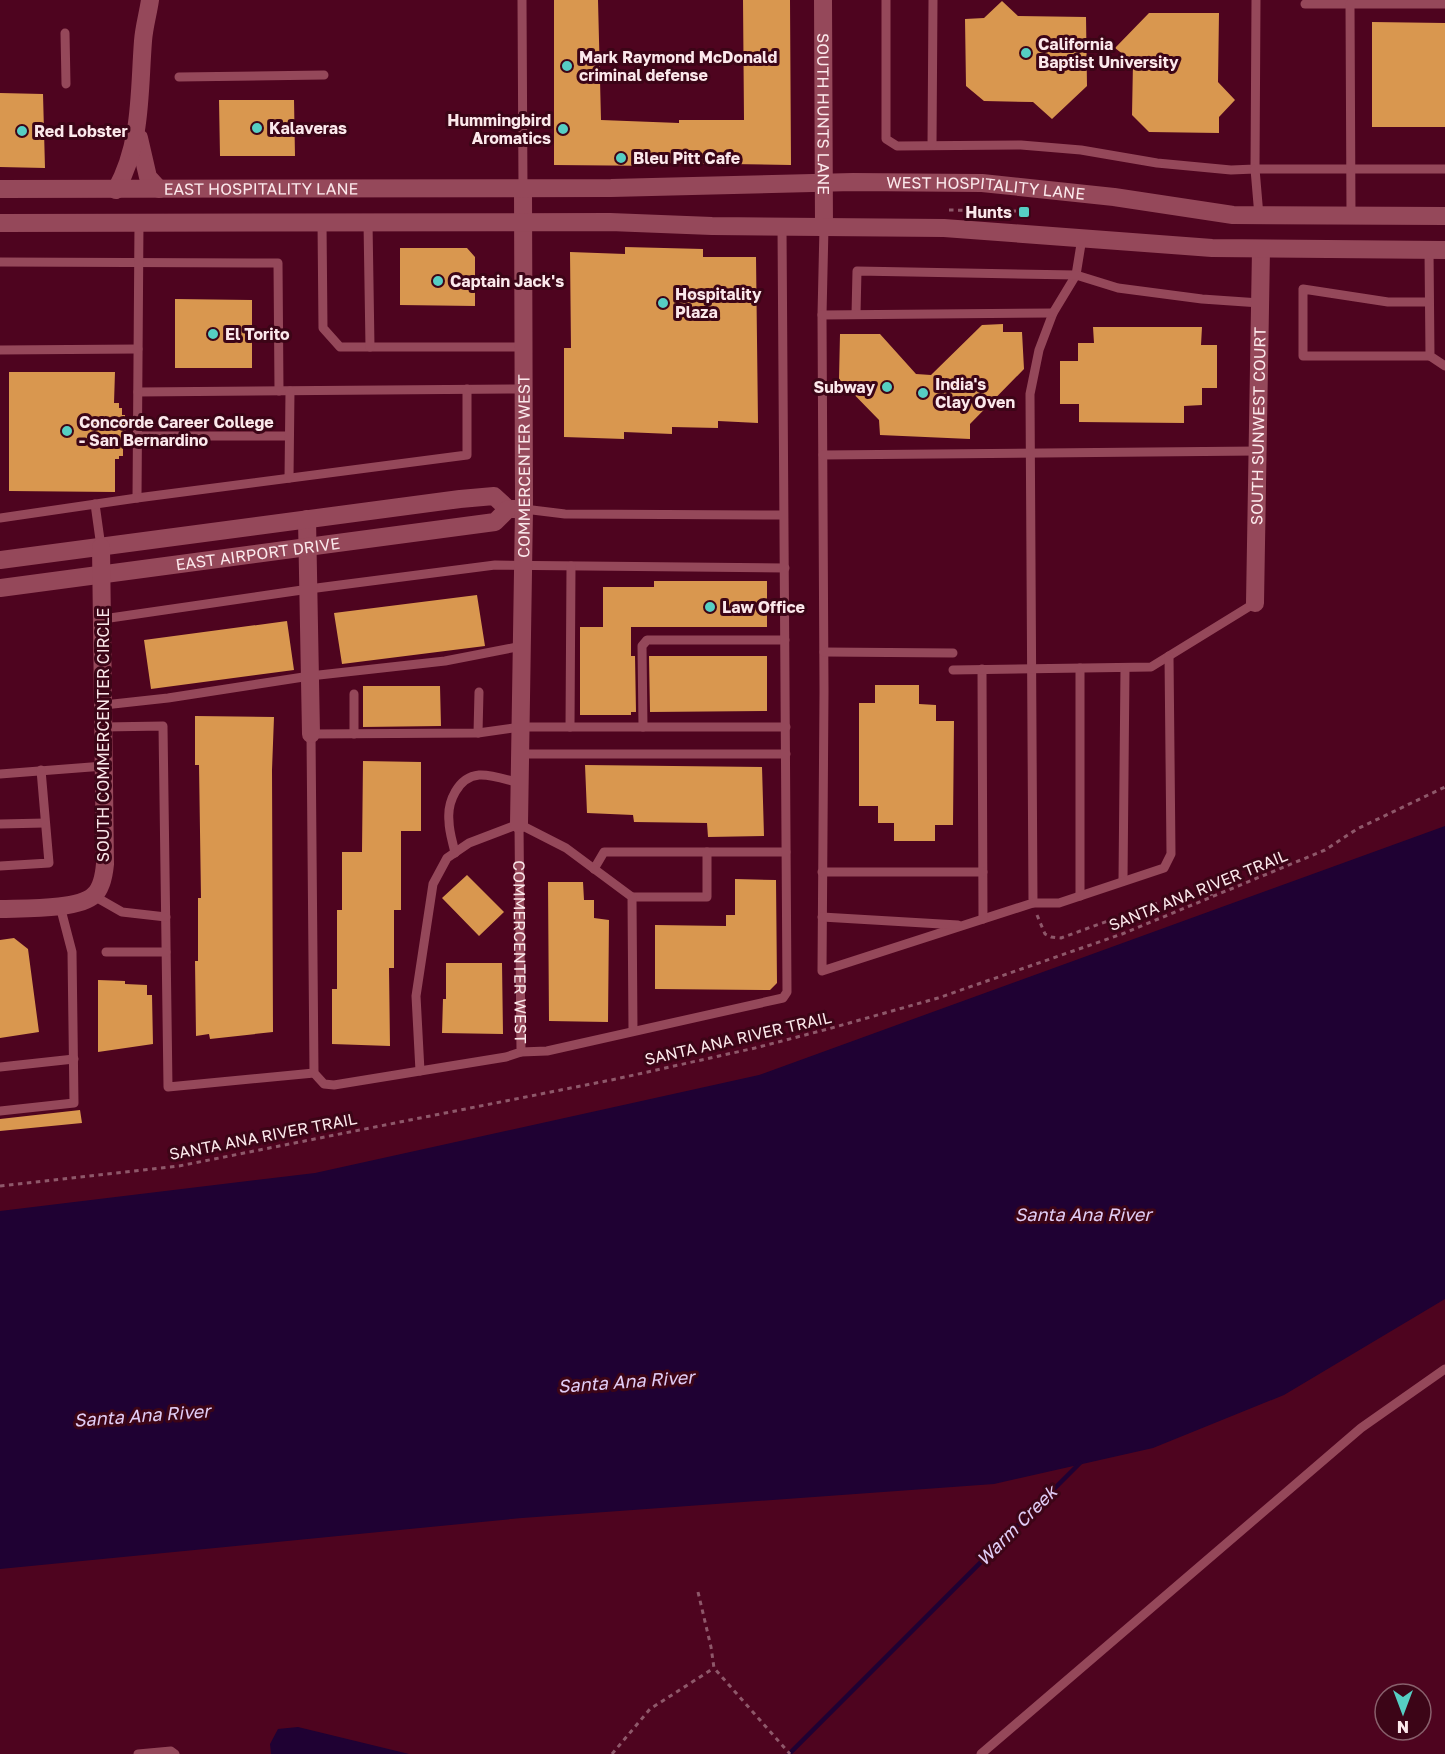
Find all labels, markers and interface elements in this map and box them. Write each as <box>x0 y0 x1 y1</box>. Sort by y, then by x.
street label: SOUTH HUNTS LANE <box>813 33 834 195</box>
place label: California Baptist University <box>1038 34 1179 72</box>
marker: California Baptist University <box>1019 46 1033 60</box>
place label: Mark Raymond McDonald criminal defense <box>579 47 777 85</box>
marker: Mark Raymond McDonald criminal defense <box>560 59 574 73</box>
place label: Hummingbird Aromatics <box>447 110 551 148</box>
place label: Kalaveras <box>269 118 347 138</box>
place label: Red Lobster <box>34 121 128 141</box>
marker: Kalaveras <box>250 121 264 135</box>
marker: Hummingbird Aromatics <box>556 122 570 136</box>
marker: Red Lobster <box>15 124 29 138</box>
place label: Bleu Pitt Cafe <box>633 148 740 168</box>
marker: Bleu Pitt Cafe <box>614 151 628 165</box>
street label: WEST HOSPITALITY LANE <box>886 172 1086 204</box>
street label: EAST HOSPITALITY LANE <box>164 178 358 199</box>
place label: Hunts <box>965 202 1012 222</box>
marker: Hunts <box>1017 205 1031 219</box>
place label: Captain Jack's <box>450 271 564 291</box>
marker: Captain Jack's <box>431 274 445 288</box>
place label: Hospitality Plaza <box>675 284 762 322</box>
marker: Hospitality Plaza <box>656 296 670 310</box>
place label: El Torito <box>225 324 290 344</box>
marker: El Torito <box>206 327 220 341</box>
street label: SOUTH SUNWEST COURT <box>1246 327 1270 525</box>
street label: COMMERCENTER WEST <box>513 374 534 558</box>
place label: India's Clay Oven <box>935 374 1015 412</box>
place label: Subway <box>813 377 875 397</box>
marker: Subway <box>880 380 894 394</box>
marker: India's Clay Oven <box>916 386 930 400</box>
place label: Concorde Career College - San Bernardino <box>79 412 274 450</box>
marker: Concorde Career College - San Bernardino <box>60 424 74 438</box>
street label: EAST AIRPORT DRIVE <box>174 533 341 574</box>
place label: Law Office <box>722 597 805 617</box>
marker: Law Office <box>703 600 717 614</box>
street label: SOUTH COMMERCENTER CIRCLE <box>93 608 113 862</box>
street label: SANTA ANA RIVER TRAIL <box>1106 845 1290 935</box>
street label: COMMERCENTER WEST <box>509 860 531 1044</box>
street label: SANTA ANA RIVER TRAIL <box>643 1007 833 1069</box>
street label: SANTA ANA RIVER TRAIL <box>167 1108 359 1164</box>
water label: Santa Ana River <box>1015 1203 1154 1225</box>
water label: Santa Ana River <box>557 1365 698 1397</box>
water label: Santa Ana River <box>73 1399 214 1431</box>
water label: Warm Creek <box>972 1479 1062 1570</box>
north arrow <box>1373 1682 1433 1742</box>
text: N <box>1397 1717 1409 1737</box>

